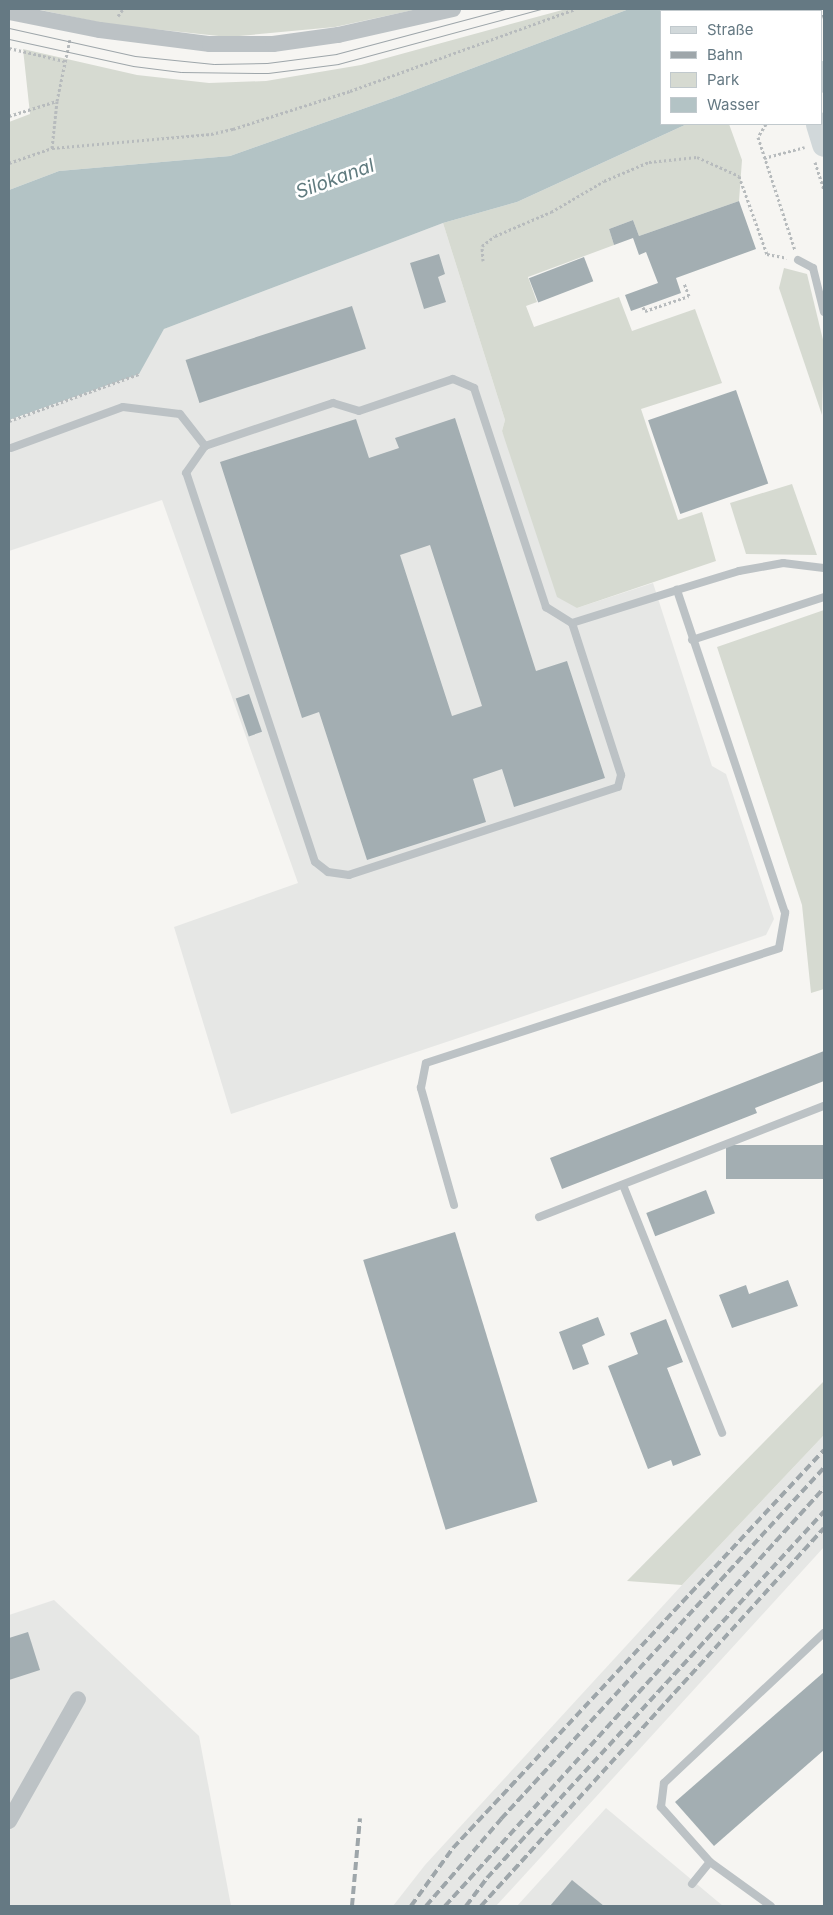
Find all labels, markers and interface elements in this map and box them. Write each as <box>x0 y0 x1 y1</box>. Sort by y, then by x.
legend <box>660 10 823 125</box>
text: Straße <box>707 20 754 39</box>
text: Bahn <box>707 45 743 64</box>
text: Park <box>707 70 739 89</box>
text: Wasser <box>707 95 760 114</box>
water label: Silokanal <box>293 154 377 204</box>

